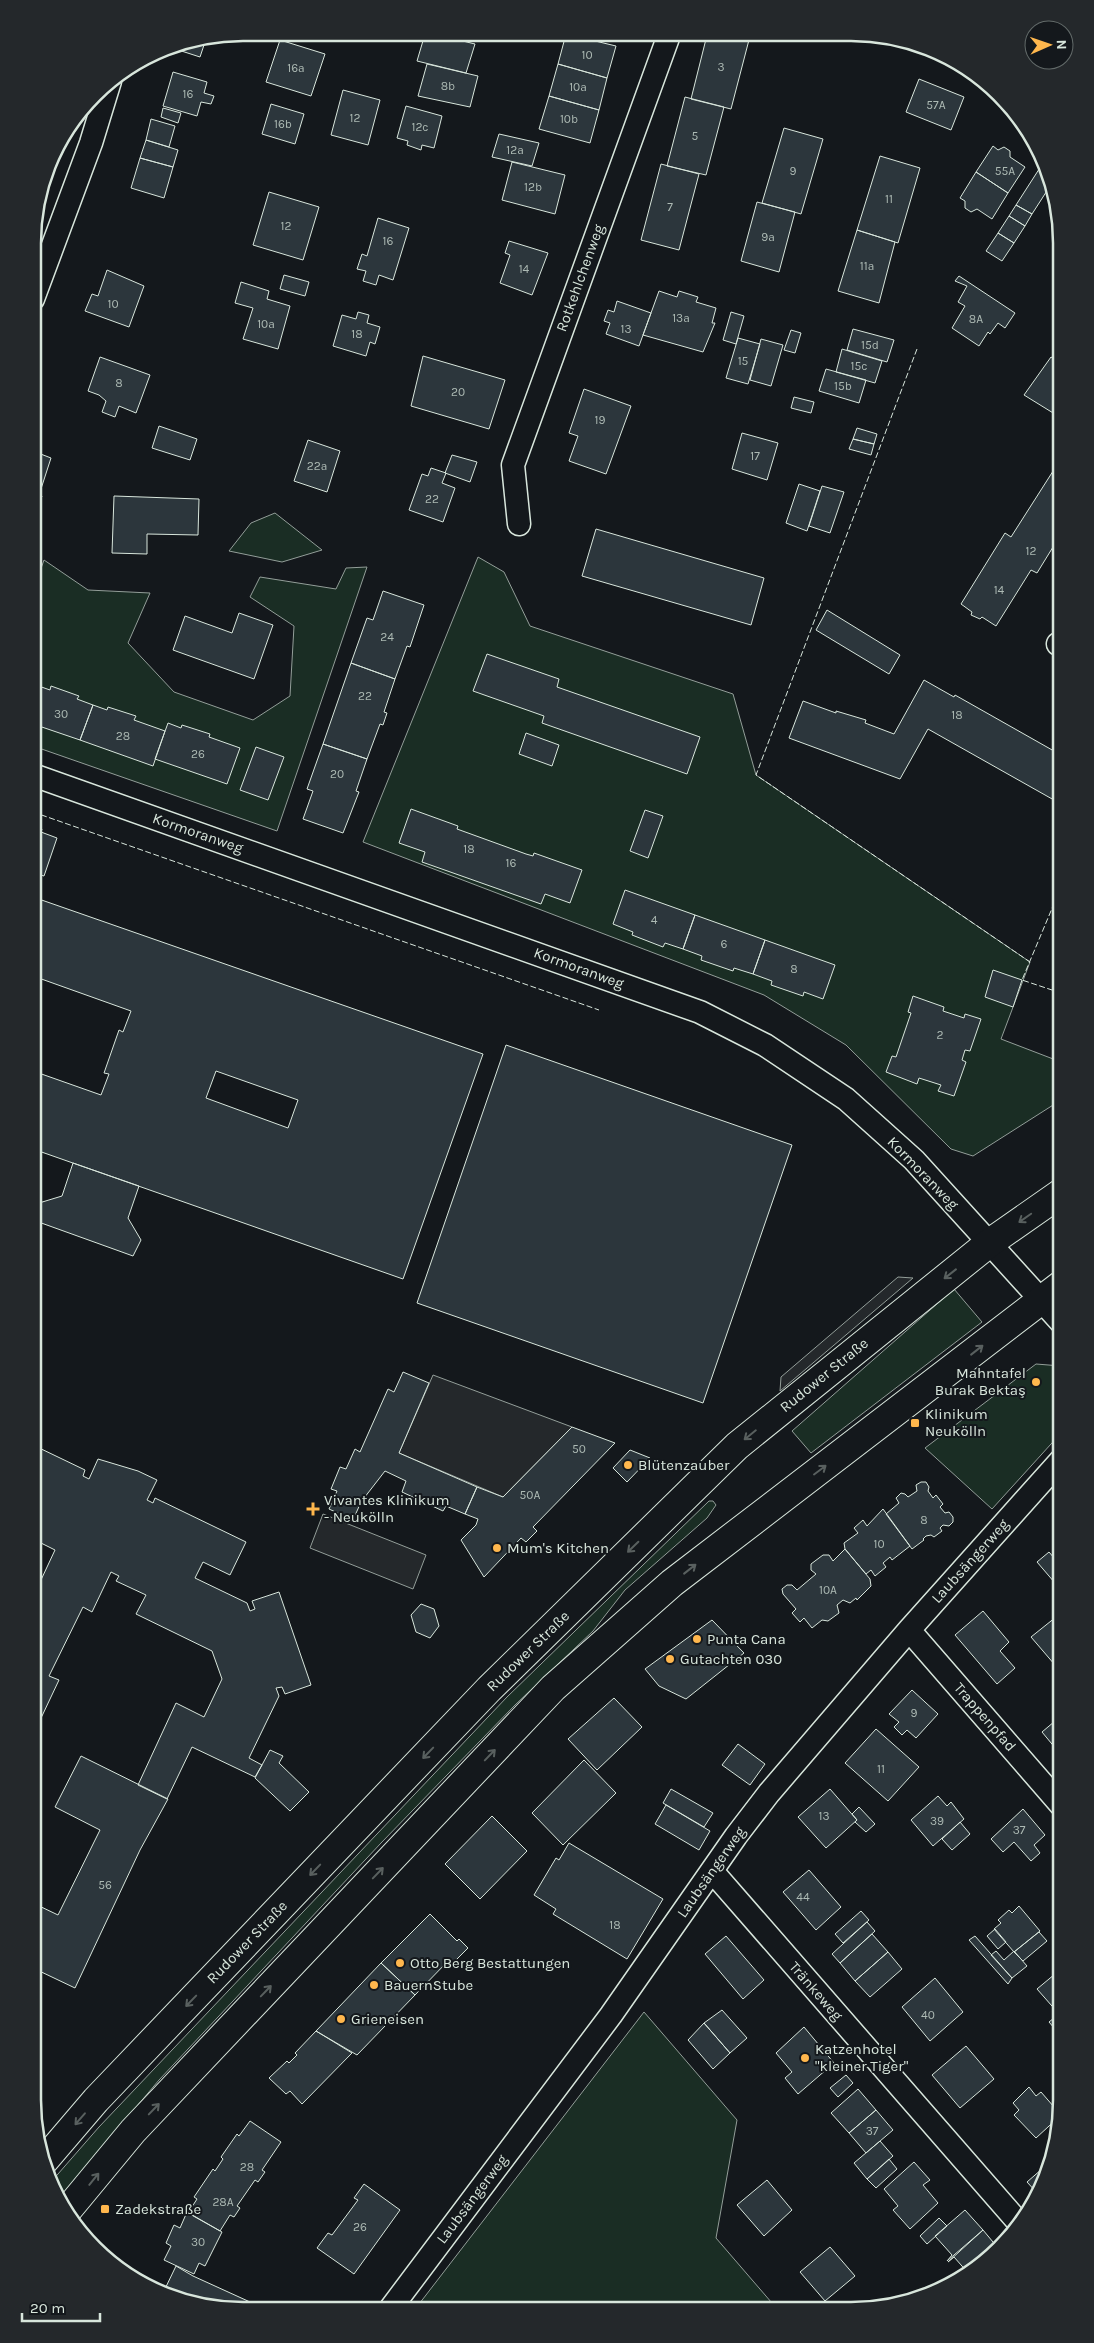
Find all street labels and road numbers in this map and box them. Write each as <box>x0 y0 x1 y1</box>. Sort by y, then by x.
street label: Rotkehlchenweg <box>552 221 608 334</box>
street label: Kormoranweg <box>150 809 246 857</box>
street label: Kormoranweg <box>531 943 627 993</box>
street label: Kormoranweg <box>884 1133 963 1214</box>
street label: Rudower Straße <box>776 1334 872 1416</box>
street label: Laubsängerweg <box>927 1515 1013 1607</box>
street label: Rudower Straße <box>483 1607 573 1695</box>
street label: Trappenpfad <box>950 1679 1020 1755</box>
street label: Laubsängerweg <box>673 1823 749 1921</box>
street label: Rudower Straße <box>203 1897 291 1987</box>
street label: Tränkeweg <box>785 1958 847 2025</box>
street label: Laubsängerweg <box>433 2150 512 2247</box>

